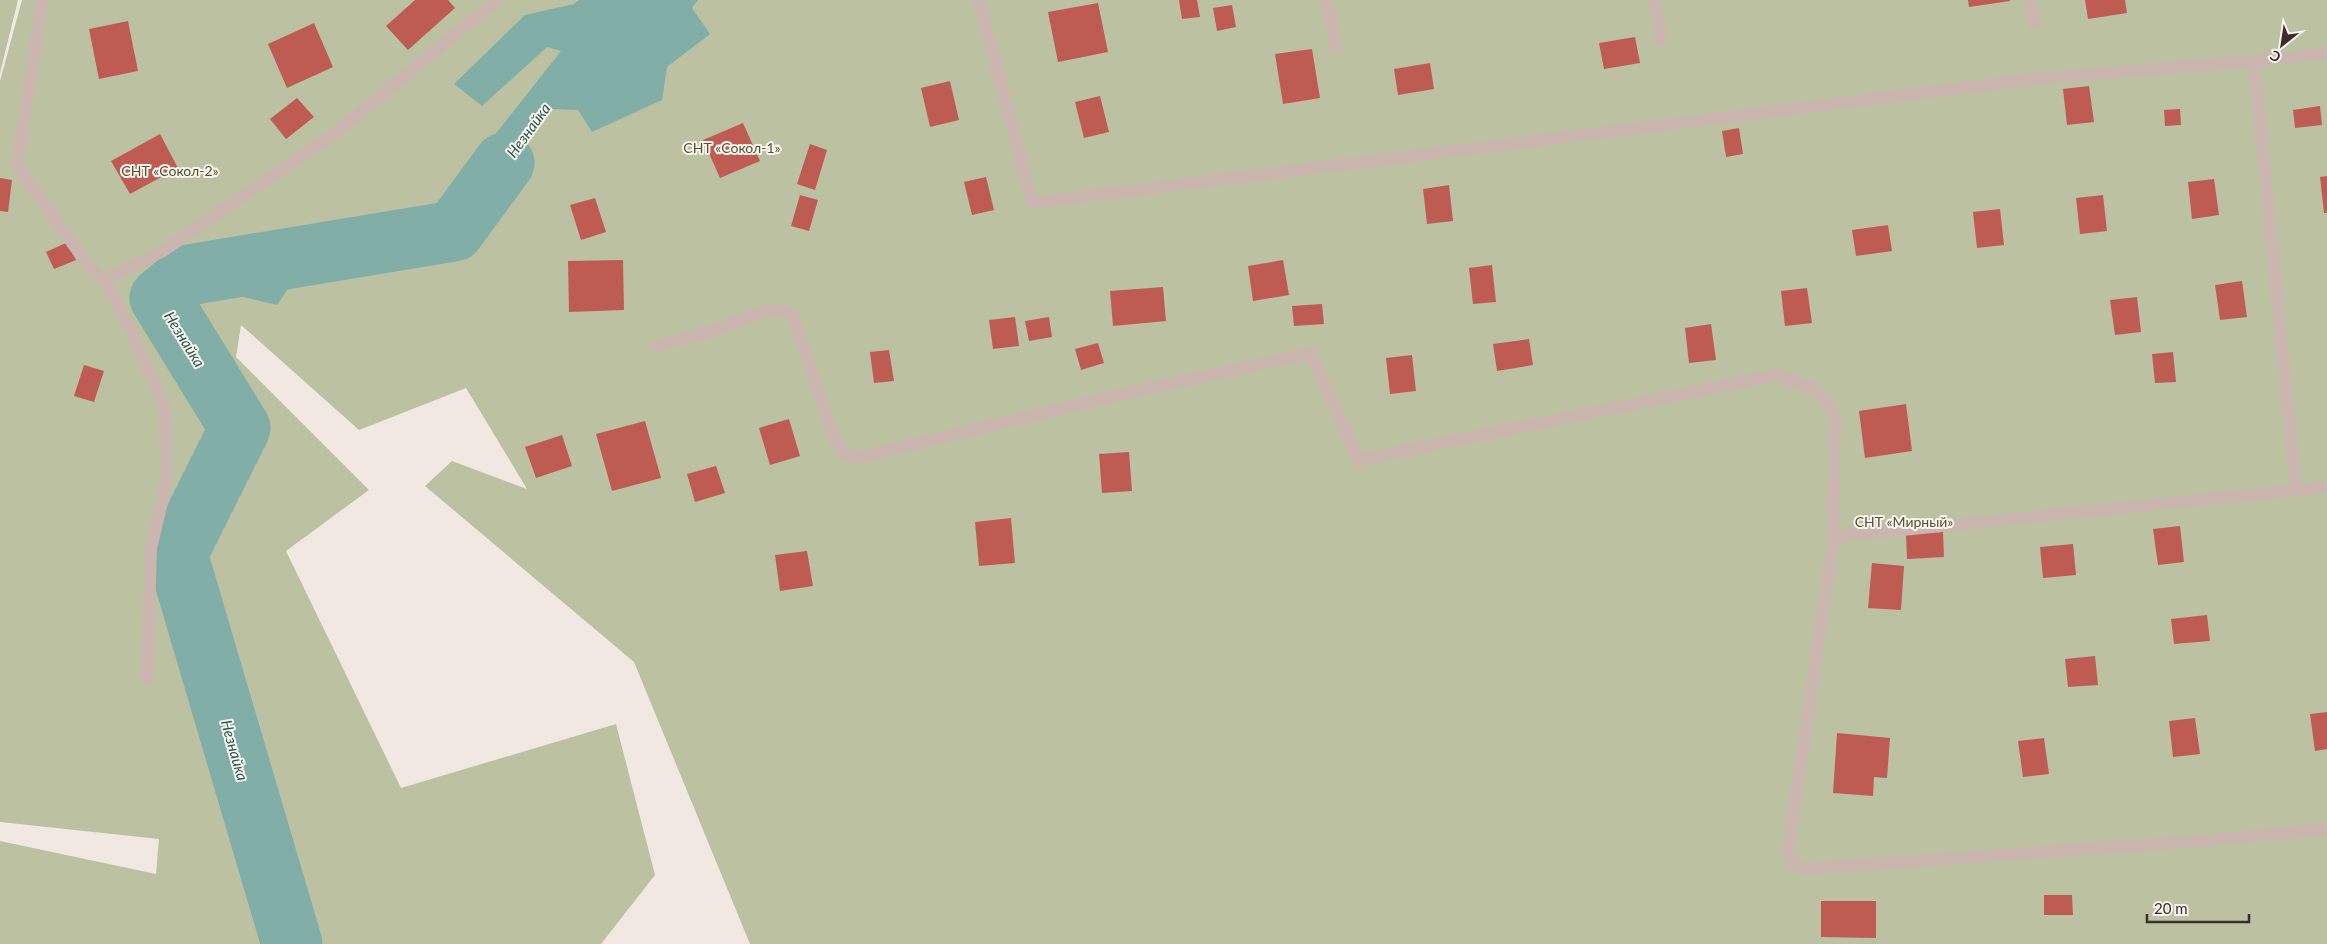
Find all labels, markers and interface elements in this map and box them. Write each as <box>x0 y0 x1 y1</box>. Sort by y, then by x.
north arrow <box>2257 20 2307 70</box>
text: С <box>2266 47 2284 66</box>
water label: Незнайка <box>502 99 554 160</box>
park label: СНТ «Сокол-1» <box>683 139 781 156</box>
park label: СНТ «Сокол-2» <box>121 162 219 179</box>
water label: Незнайка <box>161 308 209 370</box>
park label: СНТ «Мирный» <box>1855 513 1953 530</box>
water label: Незнайка <box>218 718 252 783</box>
scale bar <box>2147 892 2250 924</box>
text: 20 m <box>2154 899 2188 917</box>

